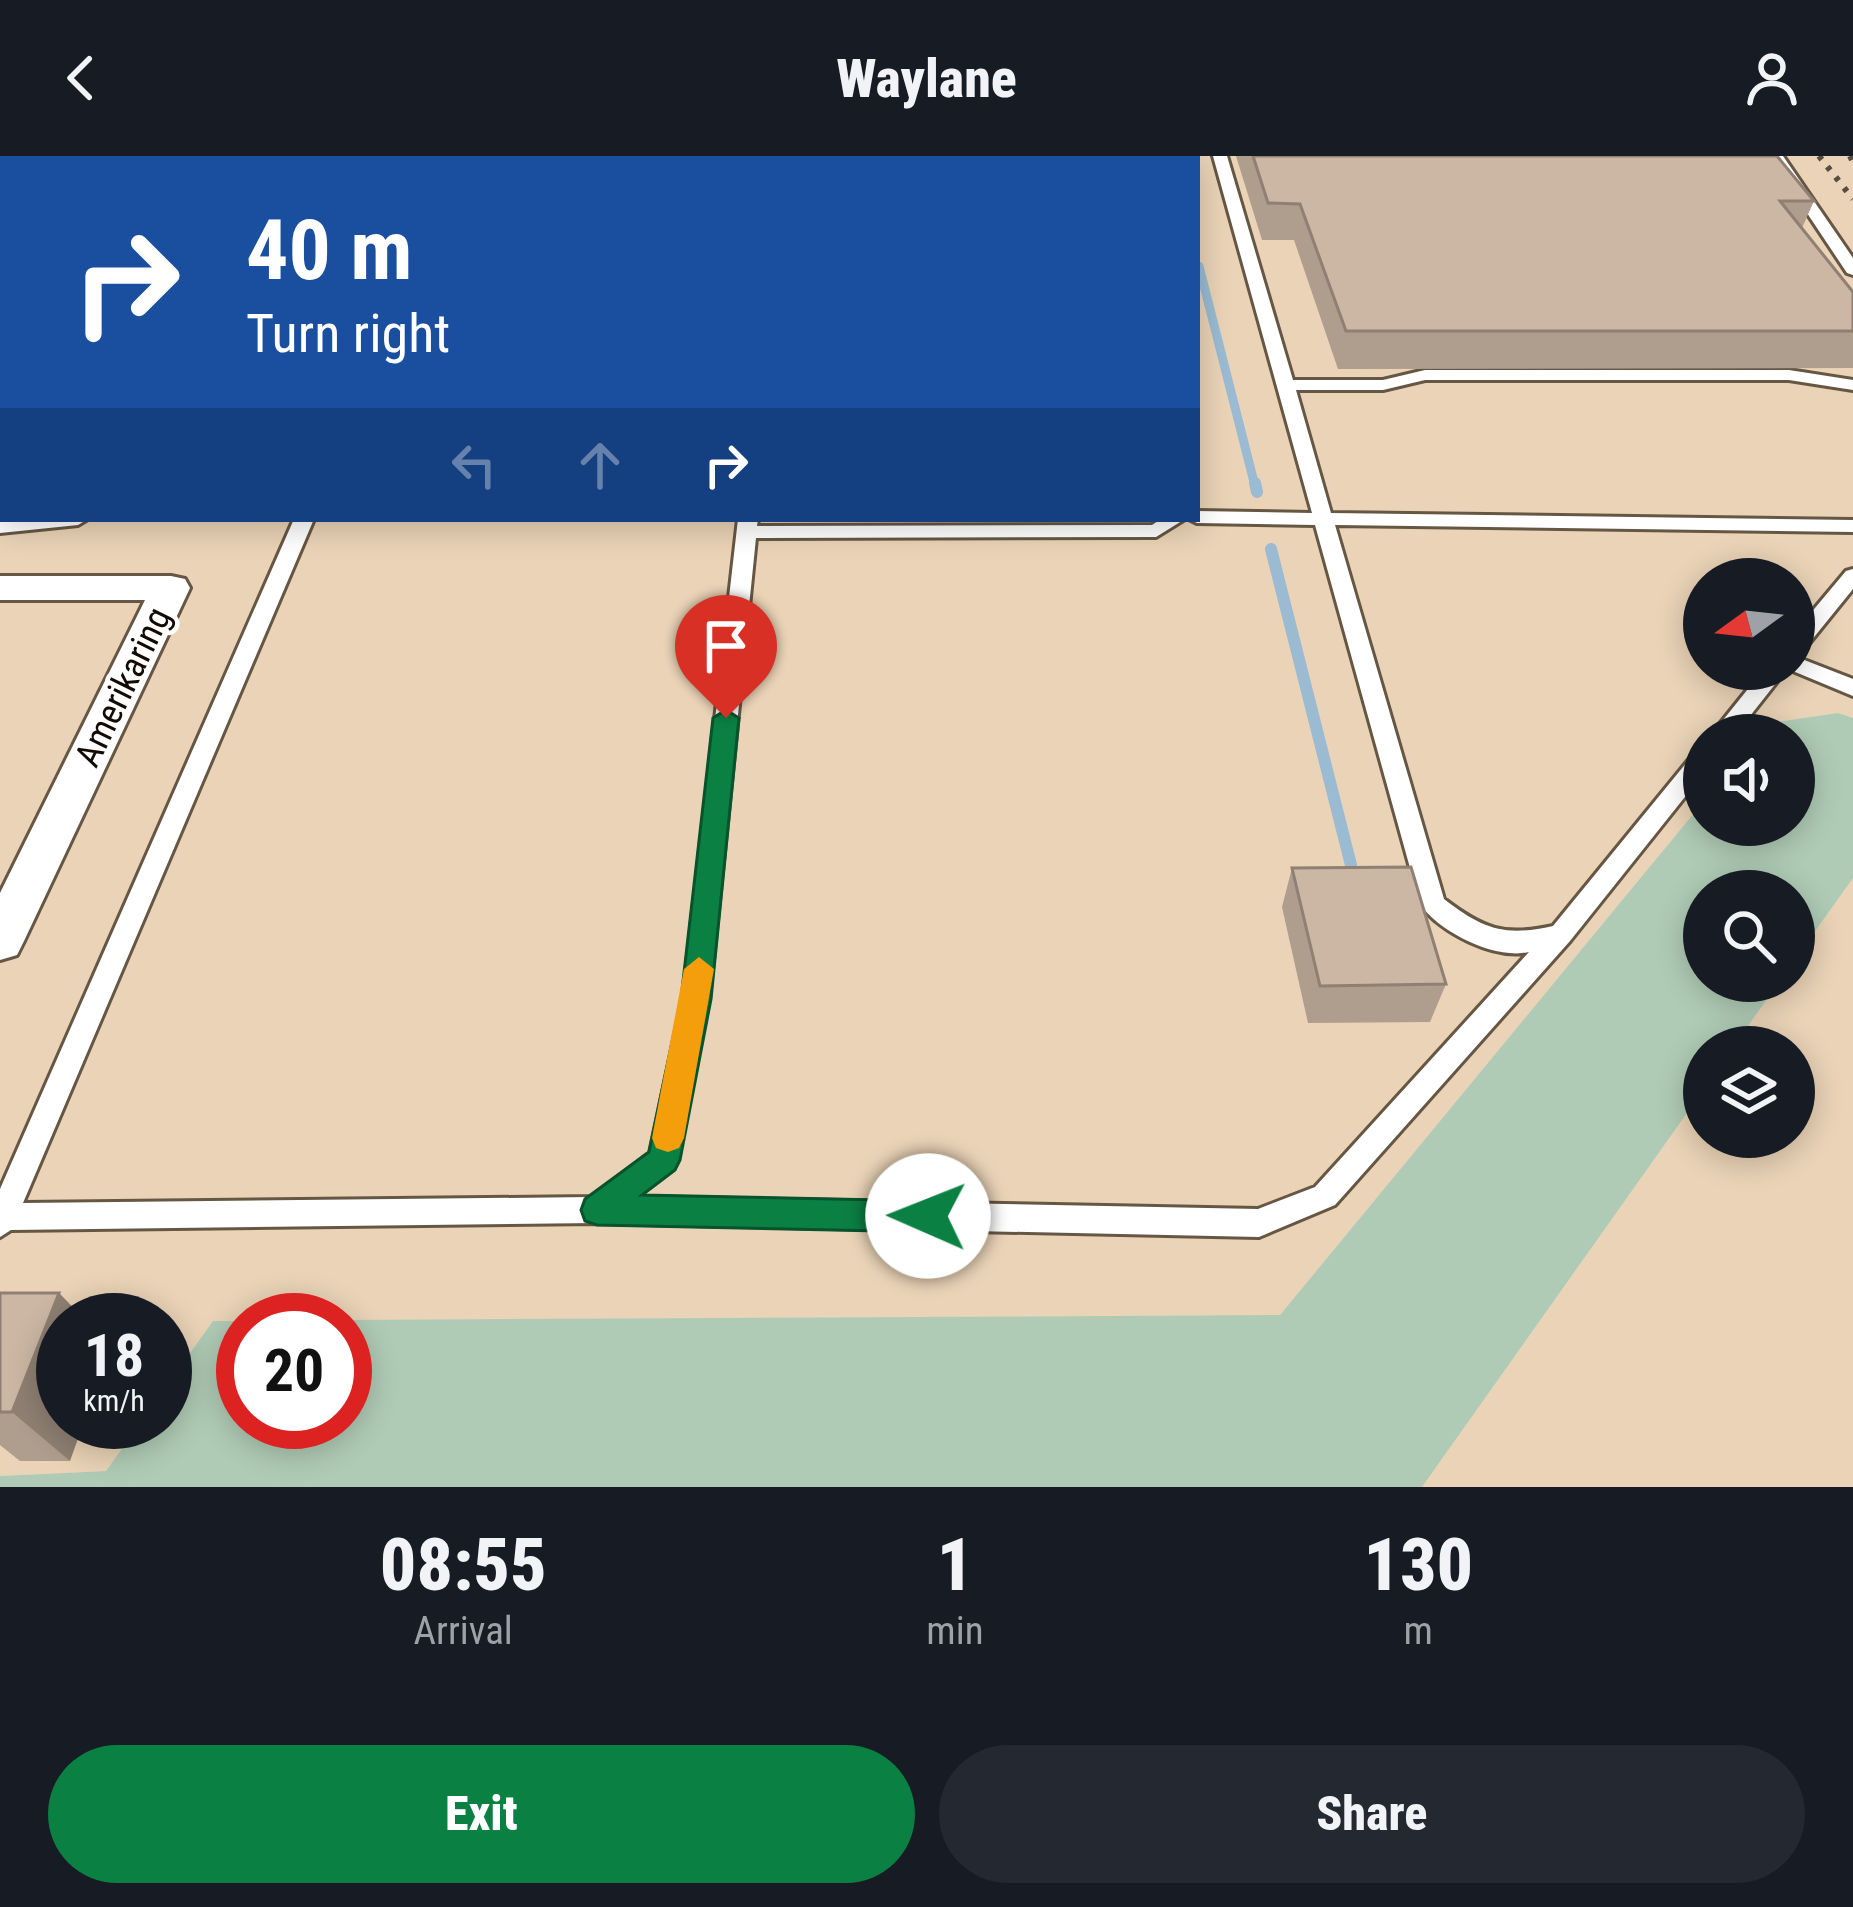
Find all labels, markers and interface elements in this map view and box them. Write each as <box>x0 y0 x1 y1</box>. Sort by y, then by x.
icon: back <box>48 45 114 111</box>
icon: person <box>1739 45 1805 111</box>
text: Waylane <box>836 47 1017 110</box>
text: 40 m <box>246 201 413 300</box>
icon: right <box>48 204 204 360</box>
text: Turn right <box>246 302 450 365</box>
icon: left <box>441 432 507 498</box>
icon: ahead <box>567 432 633 498</box>
icon: right <box>693 432 759 498</box>
north arrow <box>1683 558 1815 690</box>
map controls <box>1683 558 1815 1158</box>
pin <box>675 595 777 718</box>
street label: Amerikaring <box>66 601 180 773</box>
icon: arrive <box>693 613 759 679</box>
button: sound <box>1683 714 1815 846</box>
button: search <box>1683 870 1815 1002</box>
button: layers <box>1683 1026 1815 1158</box>
position arrow <box>865 1153 991 1279</box>
speed limit sign: 20 <box>216 1293 372 1449</box>
text: 18 <box>84 1320 144 1391</box>
text: km/h <box>83 1383 145 1418</box>
text: 08:55 <box>380 1523 547 1608</box>
text: 1 <box>937 1523 973 1608</box>
text: 130 <box>1363 1523 1473 1608</box>
text: Arrival <box>414 1608 513 1654</box>
text: min <box>926 1608 984 1654</box>
text: m <box>1404 1608 1433 1654</box>
button: Exit <box>48 1745 915 1883</box>
button: Share <box>939 1745 1805 1883</box>

